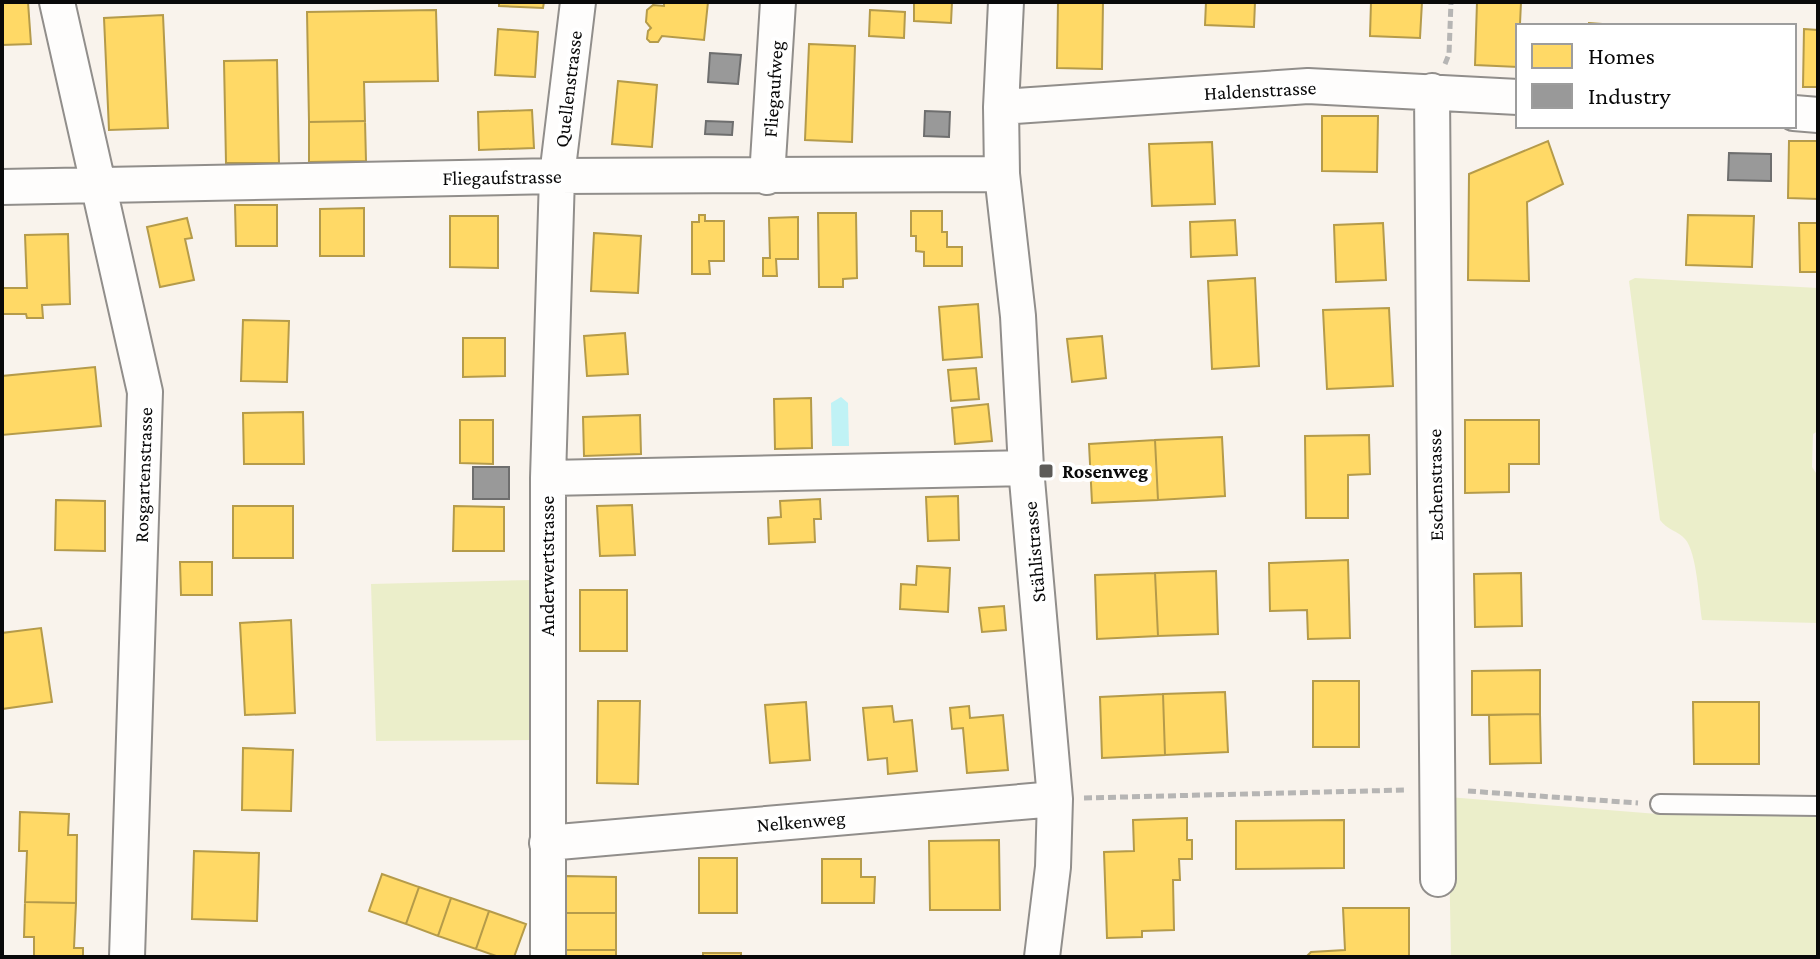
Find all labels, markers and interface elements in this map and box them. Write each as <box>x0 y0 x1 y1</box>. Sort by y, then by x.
legend <box>1516 24 1796 128</box>
street label: Quellenstrasse <box>550 29 586 149</box>
street label: Fliegaufweg <box>759 39 788 138</box>
text: Homes <box>1588 42 1655 69</box>
street label: Haldenstrasse <box>1203 76 1317 104</box>
text: Industry <box>1588 82 1671 109</box>
street label: Fliegaufstrasse <box>442 165 562 190</box>
street label: Rosgartenstrasse <box>130 407 157 543</box>
street label: Eschenstrasse <box>1423 429 1447 541</box>
place label: Rosenweg <box>1062 460 1148 482</box>
marker: Rosenweg <box>1037 462 1055 480</box>
street label: Anderwertstrasse <box>536 496 558 636</box>
street label: Stählistrasse <box>1019 500 1049 603</box>
street label: Nelkenweg <box>756 806 847 837</box>

